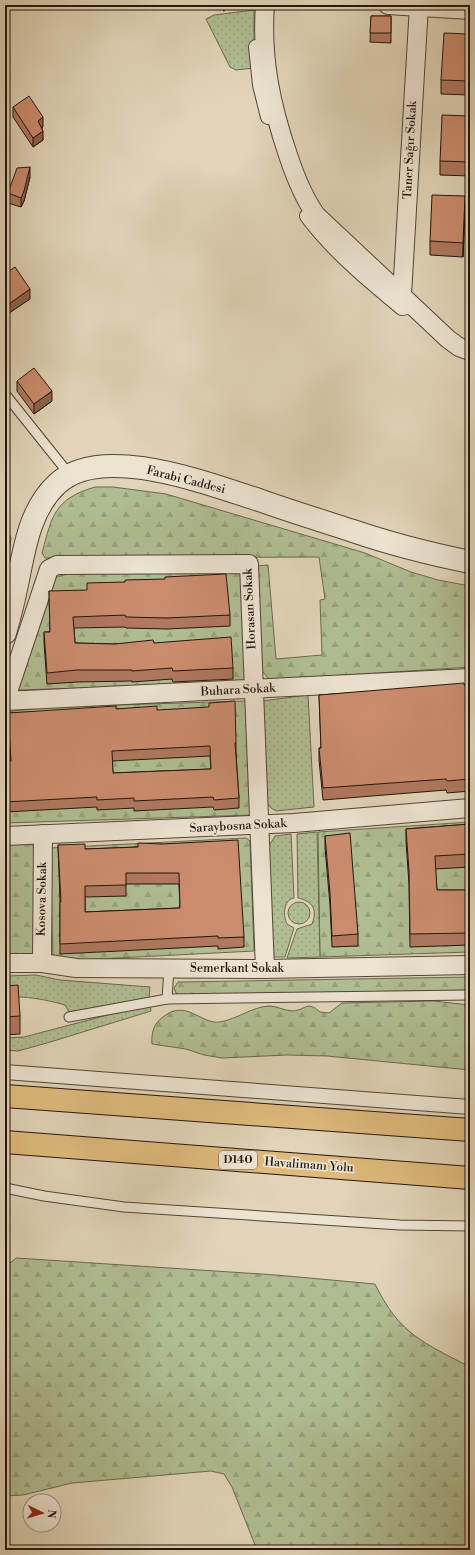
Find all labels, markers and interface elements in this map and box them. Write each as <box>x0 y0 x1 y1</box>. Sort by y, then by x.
street label: Taner Sağır Sokak <box>400 100 420 199</box>
street label: Farabi Caddesi <box>145 463 227 497</box>
street label: Horasan Sokak <box>240 567 260 650</box>
street label: Buhara Sokak <box>199 681 276 699</box>
street label: Saraybosna Sokak <box>189 816 288 836</box>
street label: Kosova Sokak <box>34 861 50 936</box>
street label: Semerkant Sokak <box>190 961 285 976</box>
road number: D140 <box>219 1151 257 1169</box>
street label: Havalimanı Yolu <box>264 1154 354 1176</box>
north arrow <box>22 1493 62 1533</box>
text: N <box>44 1509 58 1519</box>

